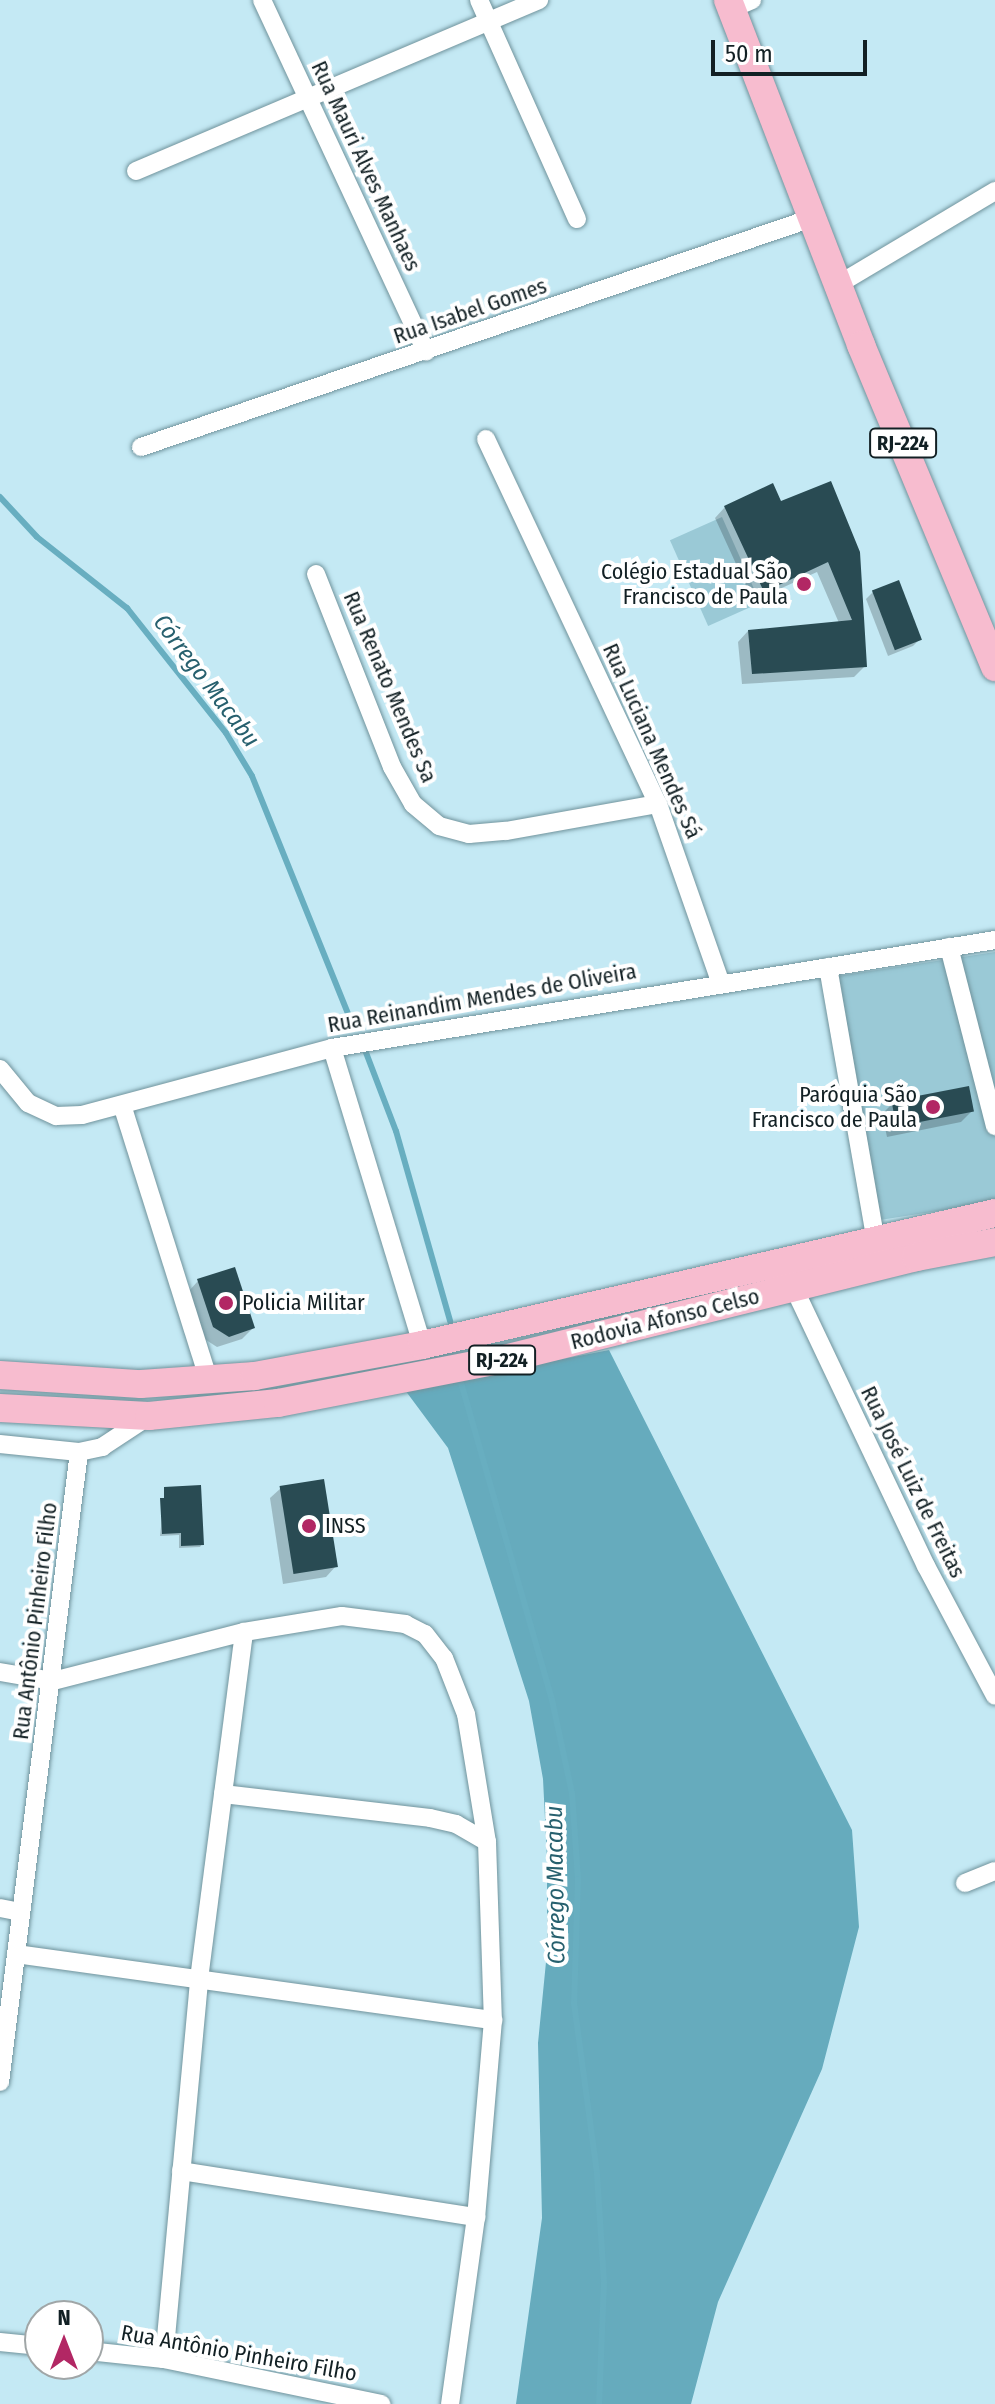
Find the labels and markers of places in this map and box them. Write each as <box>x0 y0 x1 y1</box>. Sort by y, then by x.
place label: Colégio Estadual São Francisco de Paula <box>601 558 788 610</box>
marker: Colégio Estadual São Francisco de Paula <box>795 575 813 593</box>
place label: Paróquia São Francisco de Paula <box>752 1081 917 1132</box>
marker: Paróquia São Francisco de Paula <box>924 1098 942 1116</box>
place label: Policia Militar <box>242 1290 365 1316</box>
marker: Policia Militar <box>217 1294 235 1312</box>
place label: INSS <box>325 1513 366 1539</box>
marker: INSS <box>300 1517 318 1535</box>

